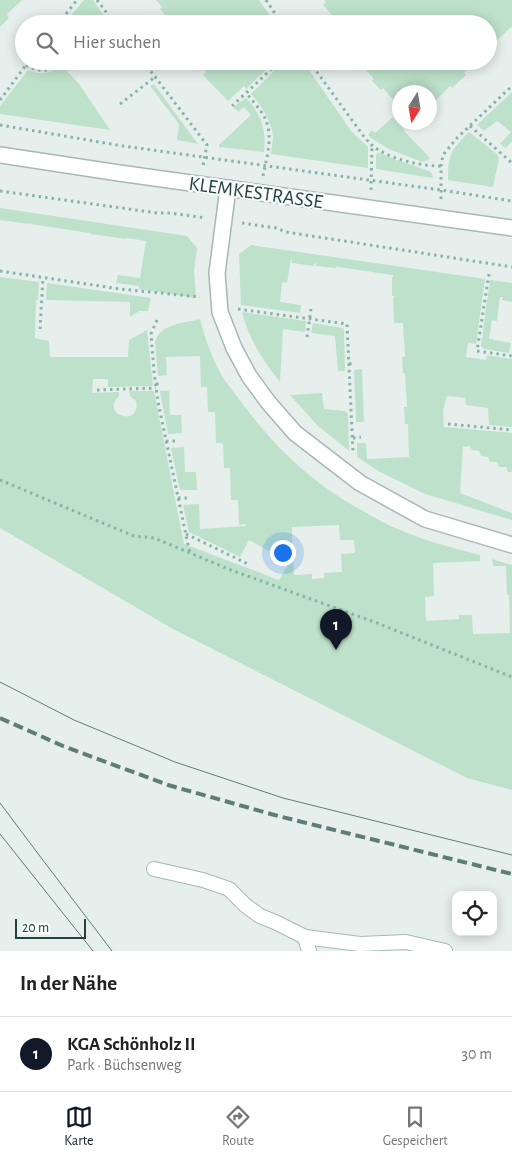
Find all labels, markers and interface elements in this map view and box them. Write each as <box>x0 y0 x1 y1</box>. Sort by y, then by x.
search box <box>15 15 497 70</box>
icon: search <box>33 29 61 57</box>
text: Hier suchen <box>73 33 161 52</box>
north arrow <box>392 85 437 130</box>
street label: KLEMKESTRASSE <box>187 174 325 212</box>
your location <box>270 540 296 566</box>
pin: 1 <box>320 609 352 650</box>
map controls <box>452 891 497 936</box>
button: locate <box>452 891 497 936</box>
scale bar <box>15 916 86 939</box>
text: 20 m <box>22 921 49 935</box>
text: In der Nähe <box>20 973 117 994</box>
text: KGA Schönholz II <box>67 1035 196 1054</box>
text: 1 <box>33 1046 39 1062</box>
text: 30 m <box>462 1046 492 1062</box>
text: Park · Büchsenweg <box>67 1057 182 1073</box>
tab: Karte <box>64 1103 93 1150</box>
tab: Route <box>222 1103 254 1150</box>
tab: Gespeichert <box>383 1103 448 1150</box>

